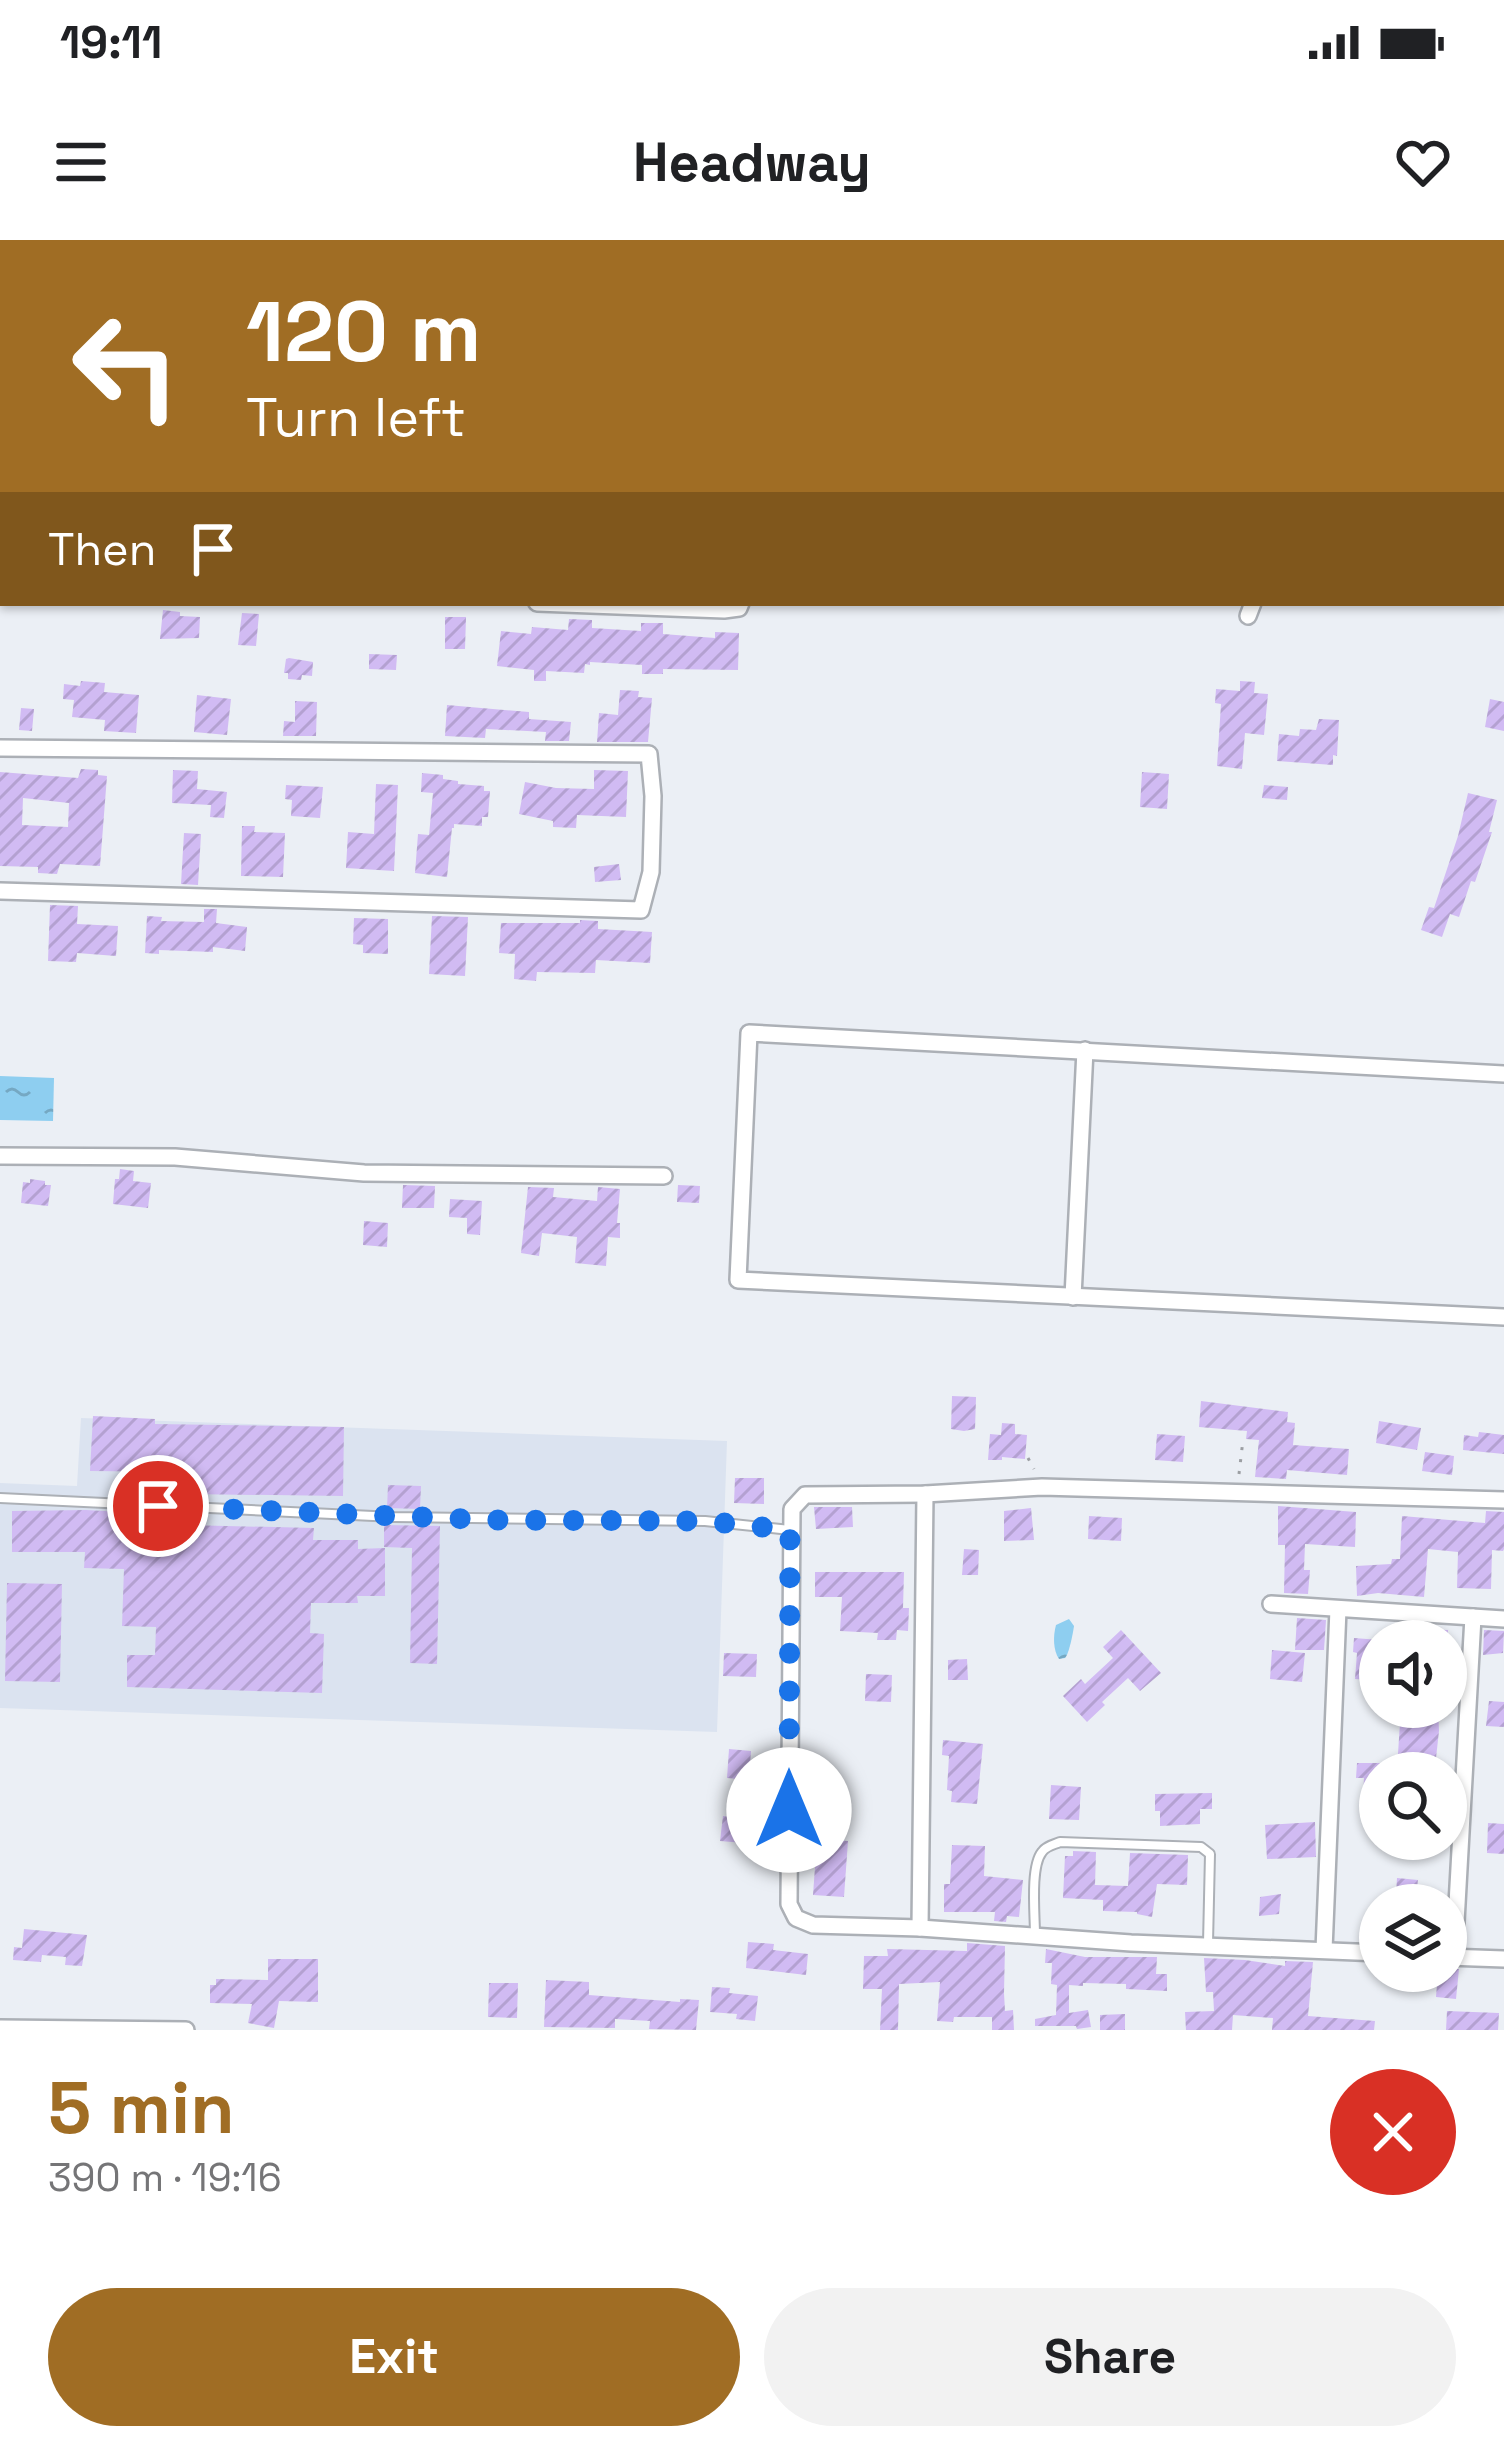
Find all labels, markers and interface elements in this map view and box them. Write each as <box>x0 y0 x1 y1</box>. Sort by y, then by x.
text: 19:11 <box>60 14 162 71</box>
text: Headway <box>633 128 871 197</box>
icon: menu <box>48 129 114 195</box>
icon: heart <box>1390 129 1456 195</box>
text: 120 m <box>246 278 481 386</box>
icon: left <box>48 288 204 444</box>
text: Turn left <box>246 383 466 452</box>
icon: arrive <box>180 516 246 582</box>
text: Then <box>48 521 156 578</box>
pin <box>107 1455 209 1557</box>
icon: arrive <box>125 1473 191 1539</box>
map controls <box>1359 1620 1467 1992</box>
button: sound <box>1359 1620 1467 1728</box>
position arrow <box>726 1747 852 1873</box>
button: search <box>1359 1752 1467 1860</box>
button: layers <box>1359 1884 1467 1992</box>
text: 5 min <box>48 2062 234 2154</box>
button: close <box>1330 2069 1456 2195</box>
text: 390 m · 19:16 <box>48 2153 282 2202</box>
button: Exit <box>48 2288 740 2426</box>
button: Share <box>764 2288 1456 2426</box>

